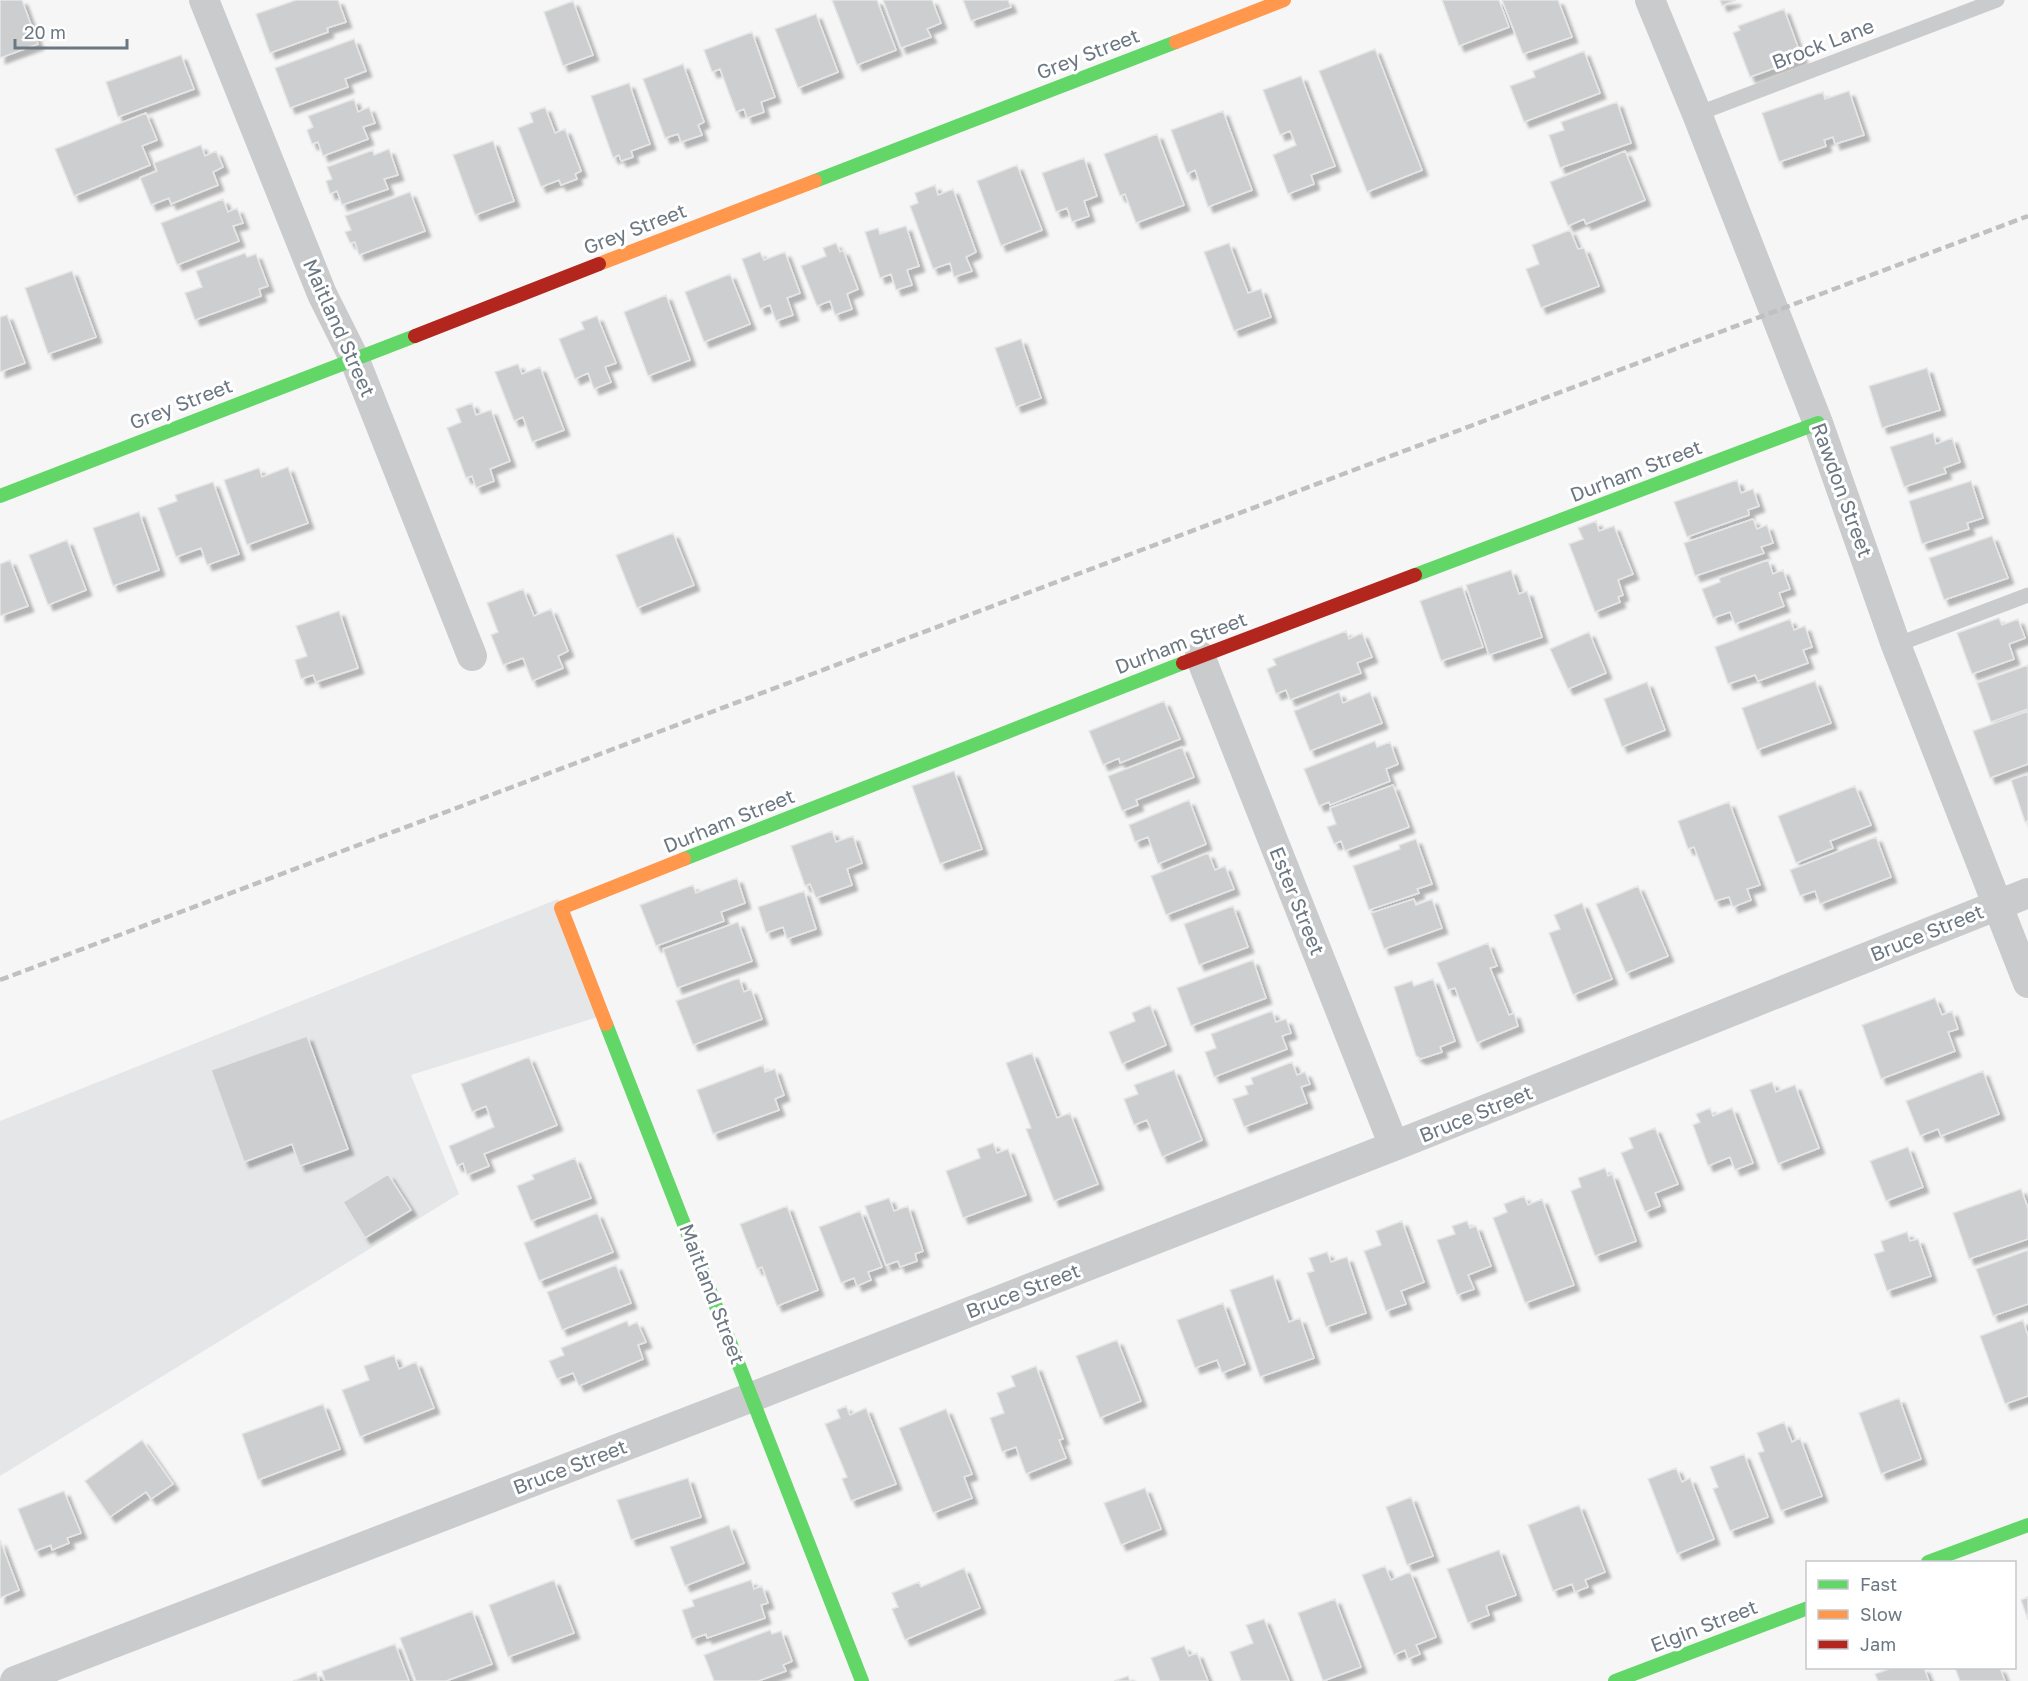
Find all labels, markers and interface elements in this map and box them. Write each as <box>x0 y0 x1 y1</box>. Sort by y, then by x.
scale bar <box>15 12 128 50</box>
street label: Brock Lane <box>1768 13 1877 73</box>
text: 20 m <box>24 21 66 43</box>
street label: Grey Street <box>1033 22 1143 84</box>
street label: Grey Street <box>580 197 690 259</box>
street label: Maitland Street <box>299 255 381 400</box>
street label: Grey Street <box>126 372 236 434</box>
street label: Rawdon Street <box>1807 419 1878 560</box>
street label: Durham Street <box>1566 434 1705 506</box>
street label: Durham Street <box>1111 606 1250 678</box>
street label: Durham Street <box>660 783 798 857</box>
street label: Ester Street <box>1265 843 1330 958</box>
street label: Bruce Street <box>1866 898 1987 966</box>
street label: Bruce Street <box>1415 1079 1536 1147</box>
street label: Maitland Street <box>675 1220 751 1367</box>
street label: Bruce Street <box>962 1257 1083 1323</box>
street label: Bruce Street <box>509 1433 630 1499</box>
legend <box>1806 1561 2016 1669</box>
text: Fast <box>1860 1573 1897 1595</box>
street label: Elgin Street <box>1647 1594 1760 1656</box>
text: Slow <box>1860 1603 1903 1625</box>
text: Jam <box>1860 1633 1896 1655</box>

